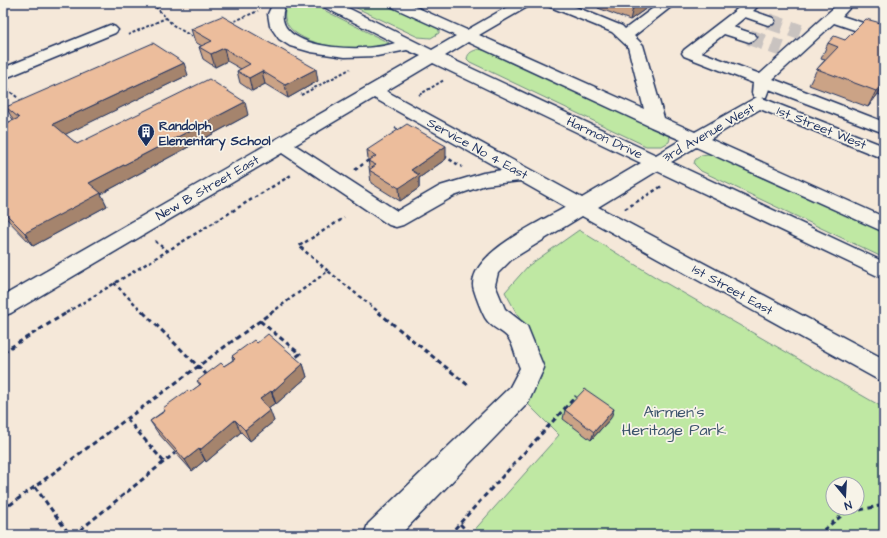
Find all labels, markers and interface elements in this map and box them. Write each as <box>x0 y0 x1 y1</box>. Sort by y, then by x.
street label: 3rd Avenue West <box>659 99 759 167</box>
street label: 1st Street West <box>774 102 870 154</box>
street label: Harmon Drive <box>564 112 646 163</box>
street label: Service No 4 East <box>424 114 532 184</box>
place label: Randolph Elementary School <box>159 117 271 151</box>
building icon: Randolph Elementary School <box>136 122 156 147</box>
street label: New B Street East <box>152 151 263 225</box>
street label: 1st Street East <box>689 260 777 320</box>
park label: Airmen's Heritage Park <box>622 401 726 442</box>
north arrow <box>825 476 865 516</box>
text: N <box>842 497 854 513</box>

